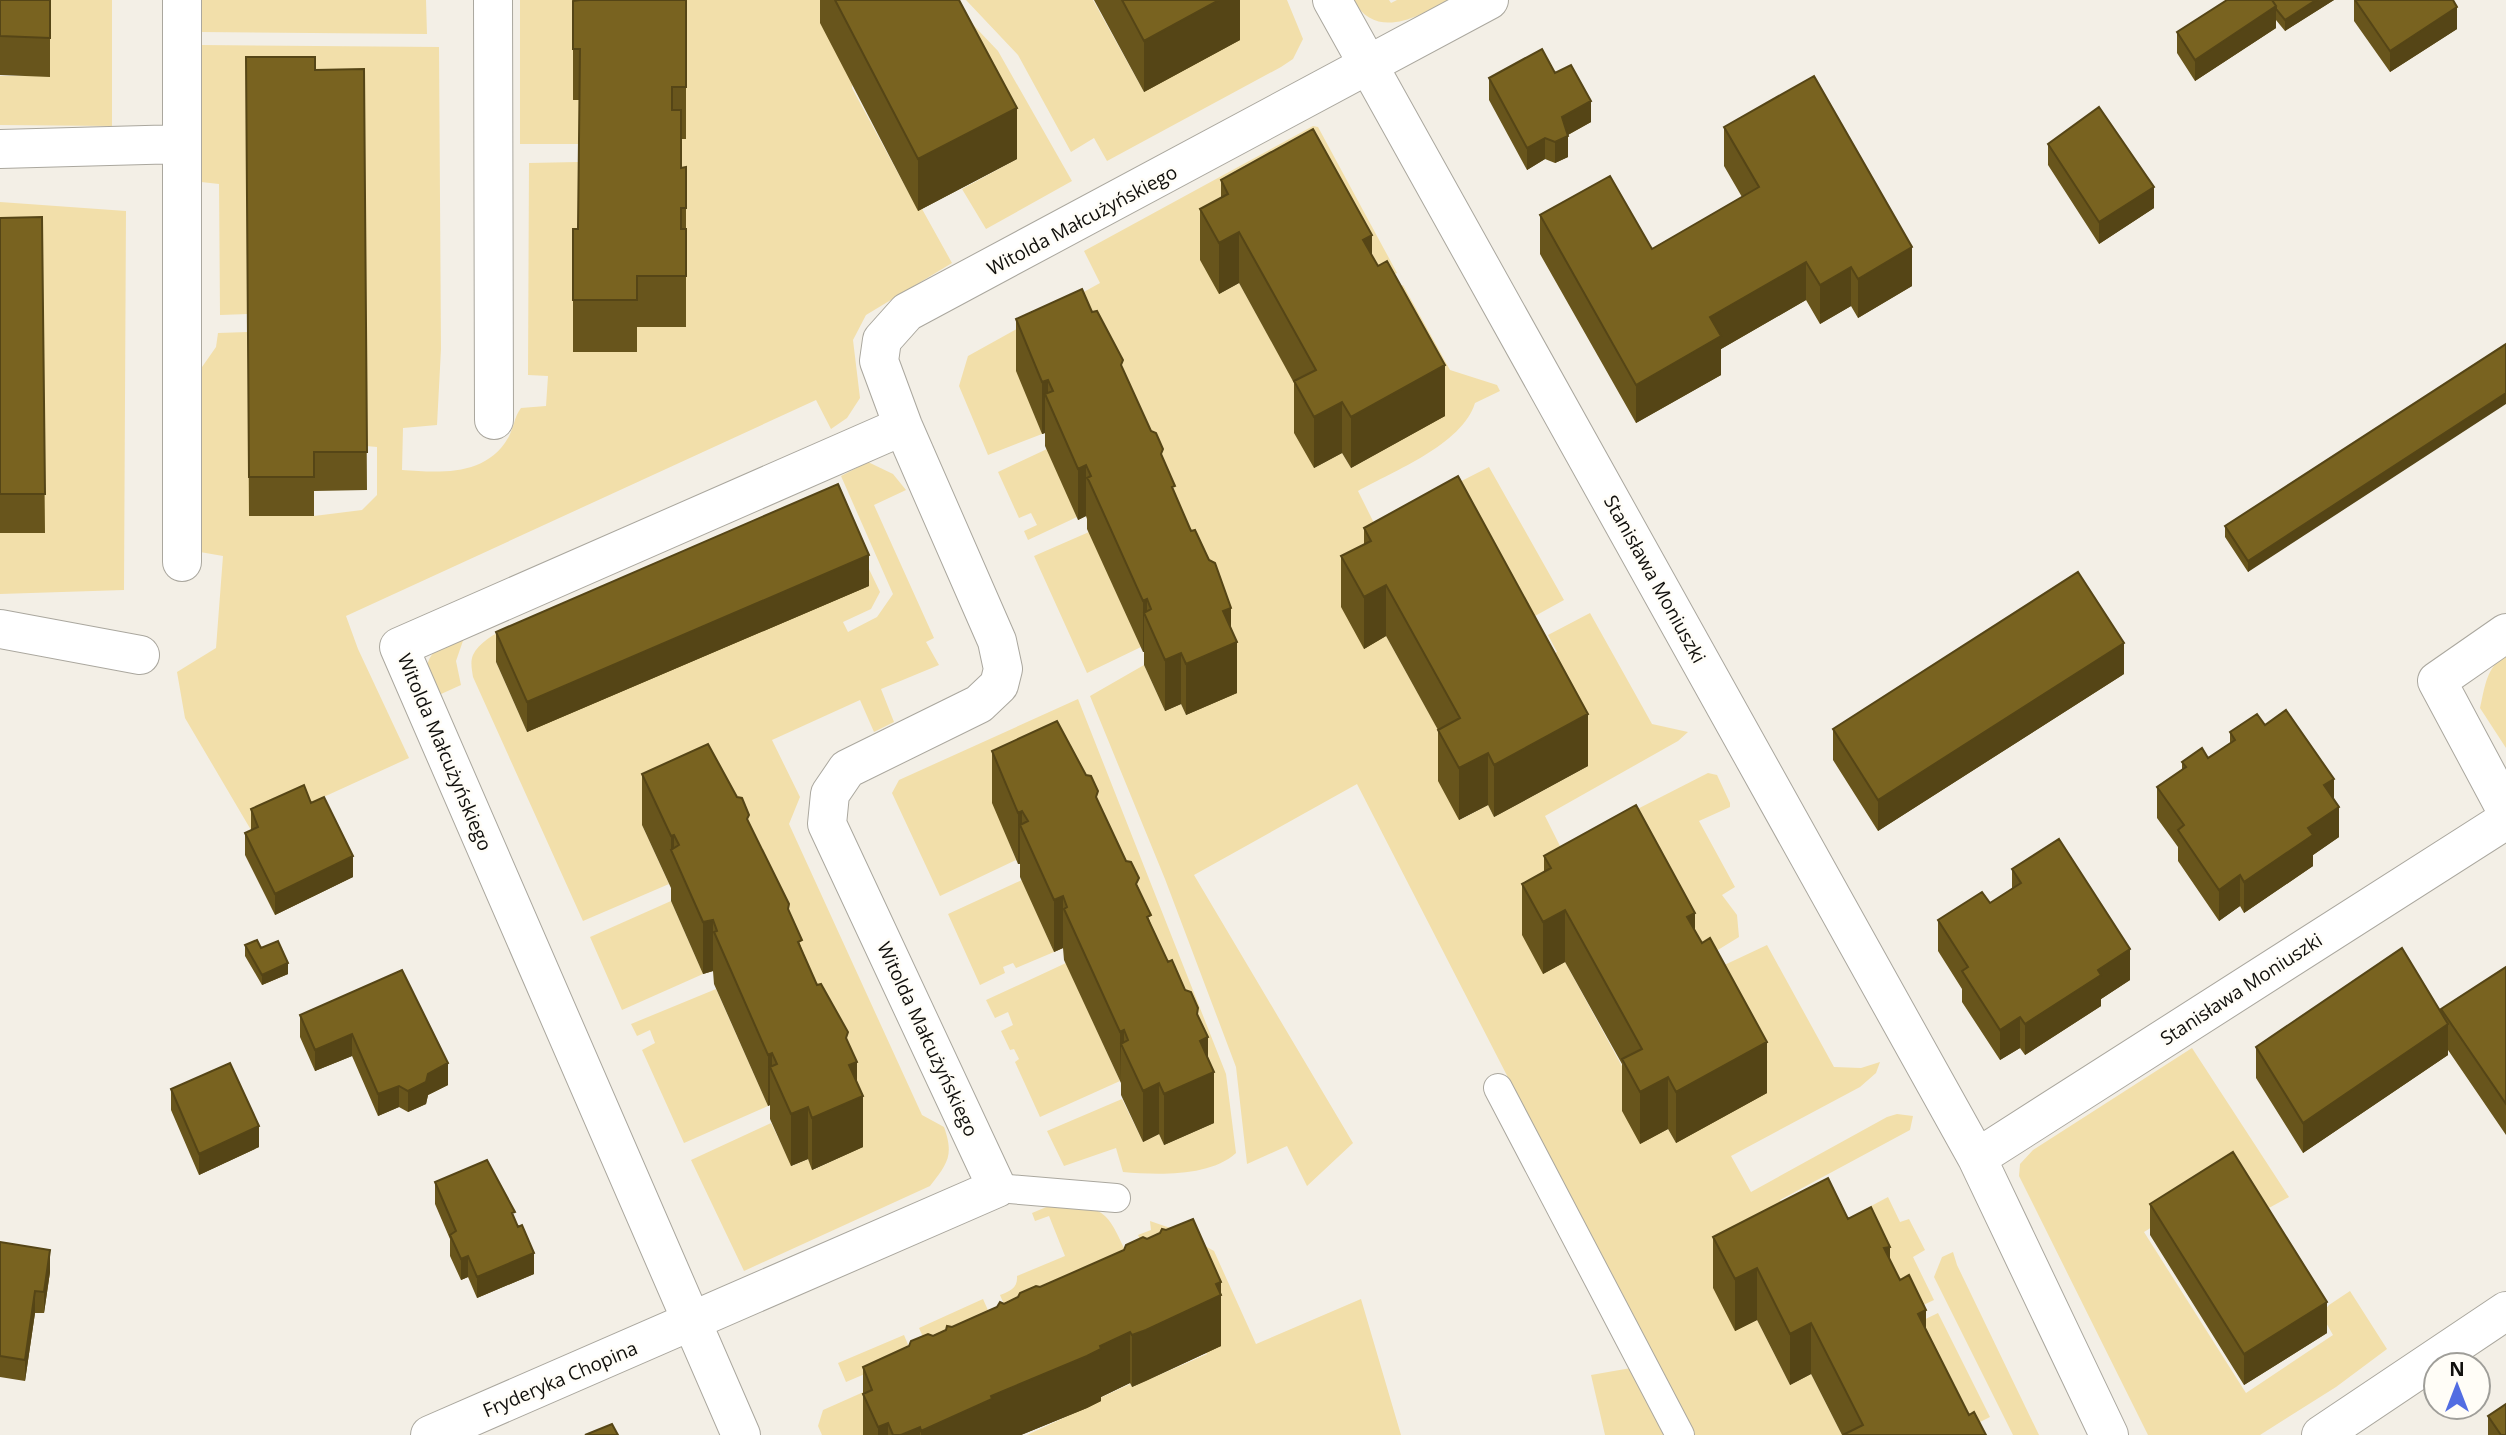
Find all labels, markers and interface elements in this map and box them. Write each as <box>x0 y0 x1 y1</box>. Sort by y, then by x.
street label: Witolda Małcużyńskiego <box>982 159 1182 281</box>
street label: Stanisława Moniuszki <box>1598 490 1712 668</box>
street label: Witolda Małcużyńskiego <box>392 649 498 855</box>
street label: Stanisława Moniuszki <box>2155 927 2327 1051</box>
street label: Witolda Małcużyńskiego <box>871 937 985 1141</box>
street label: Fryderyka Chopina <box>479 1335 641 1423</box>
north arrow <box>2422 1351 2492 1421</box>
text: N <box>2449 1356 2465 1382</box>

